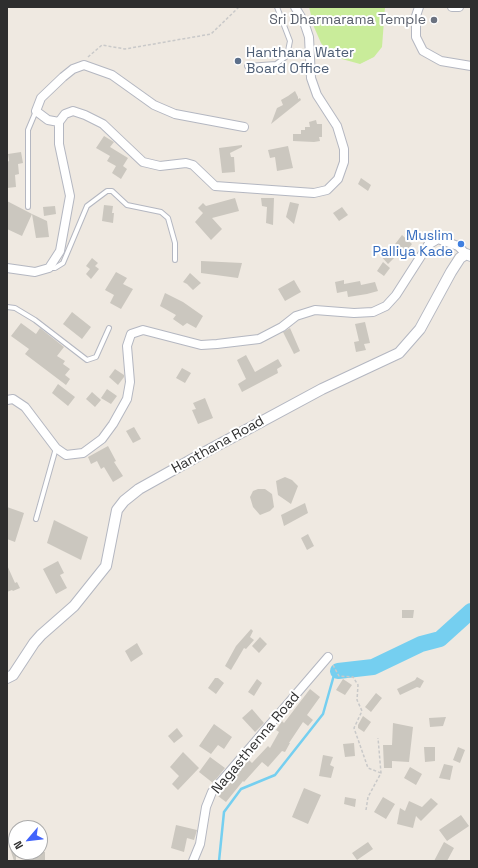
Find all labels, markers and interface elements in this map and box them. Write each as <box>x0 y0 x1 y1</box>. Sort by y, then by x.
place label: Sri Dharmarama Temple <box>269 12 426 28</box>
marker: Sri Dharmarama Temple <box>429 15 439 25</box>
place label: Hanthana Water Board Office <box>246 45 354 78</box>
marker: Hanthana Water Board Office <box>233 56 243 66</box>
place label: Muslim Palliya Kade <box>372 228 453 260</box>
marker: Muslim Palliya Kade <box>456 239 466 249</box>
street label: Hanthana Road <box>169 413 267 477</box>
street label: Nagasthenna Road <box>208 689 304 797</box>
north arrow <box>8 820 48 860</box>
text: N <box>10 839 26 852</box>

